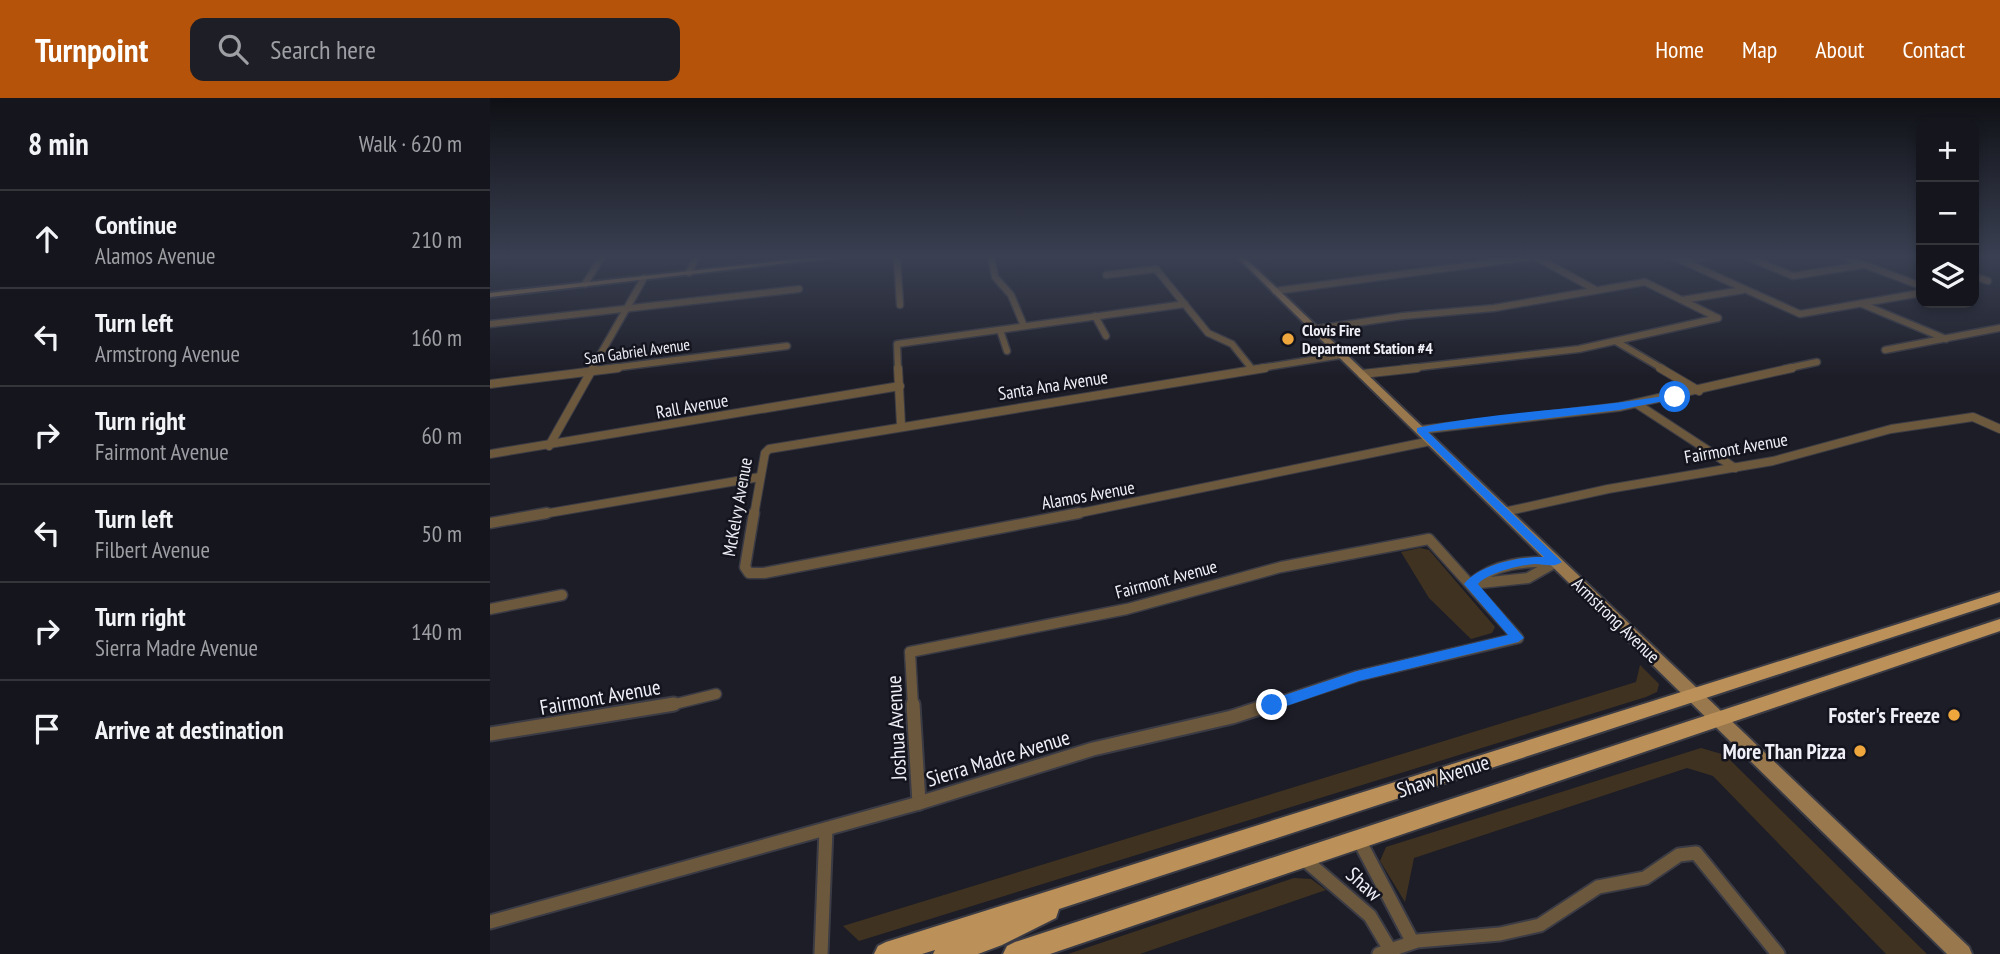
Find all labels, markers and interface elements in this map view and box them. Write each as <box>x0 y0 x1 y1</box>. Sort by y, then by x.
search box <box>190 18 680 81</box>
text: Turnpoint <box>35 28 148 71</box>
icon: search <box>214 30 252 68</box>
text: Search here <box>270 33 376 66</box>
text: Home <box>1655 34 1704 65</box>
text: Map <box>1742 34 1777 65</box>
text: About <box>1815 34 1864 65</box>
text: Contact <box>1902 34 1965 65</box>
map controls <box>1916 119 1979 308</box>
button: + <box>1916 119 1979 182</box>
text: 8 min <box>28 124 89 163</box>
text: Walk · 620 m <box>359 129 462 158</box>
button: − <box>1916 182 1979 245</box>
text: Continue <box>95 208 177 241</box>
icon: ahead <box>28 220 66 258</box>
text: 210 m <box>411 225 462 254</box>
text: Alamos Avenue <box>95 241 216 270</box>
button: layers <box>1916 245 1979 308</box>
text: Turn left <box>95 306 173 339</box>
icon: left <box>28 318 66 356</box>
place label: Clovis Fire Department Station #4 <box>1302 320 1433 358</box>
text: 160 m <box>411 323 462 352</box>
marker: Clovis Fire Department Station #4 <box>1280 331 1296 347</box>
street label: San Gabriel Avenue <box>583 334 691 368</box>
text: Armstrong Avenue <box>95 339 240 368</box>
street label: Santa Ana Avenue <box>997 365 1109 405</box>
route start <box>1659 381 1690 412</box>
street label: Rall Avenue <box>654 388 730 424</box>
text: Turn right <box>95 404 186 437</box>
icon: right <box>28 416 66 454</box>
text: 60 m <box>421 421 462 450</box>
street label: Fairmont Avenue <box>1682 428 1790 468</box>
text: Fairmont Avenue <box>95 437 229 466</box>
street label: McKelvy Avenue <box>717 456 757 558</box>
street label: Alamos Avenue <box>1040 475 1136 515</box>
text: Turn left <box>95 502 173 535</box>
icon: left <box>28 514 66 552</box>
text: 50 m <box>421 519 462 548</box>
text: Filbert Avenue <box>95 535 210 564</box>
street label: Fairmont Avenue <box>1112 554 1220 604</box>
street label: Armstrong Avenue <box>1567 572 1665 668</box>
text: Turn right <box>95 600 186 633</box>
icon: right <box>28 612 66 650</box>
text: 140 m <box>411 617 462 646</box>
text: Sierra Madre Avenue <box>95 633 258 662</box>
street label: Fairmont Avenue <box>538 673 662 721</box>
street label: Joshua Avenue <box>880 675 912 782</box>
route end <box>1256 689 1287 720</box>
place label: Foster's Freeze <box>1829 702 1940 729</box>
marker: Foster's Freeze <box>1946 707 1962 723</box>
icon: arrive <box>28 710 66 748</box>
text: Arrive at destination <box>95 713 284 746</box>
street label: Sierra Madre Avenue <box>923 723 1073 793</box>
place label: More Than Pizza <box>1723 738 1846 765</box>
marker: More Than Pizza <box>1852 743 1868 759</box>
street label: Shaw Avenue <box>1393 748 1493 804</box>
street label: Shaw <box>1340 861 1388 907</box>

